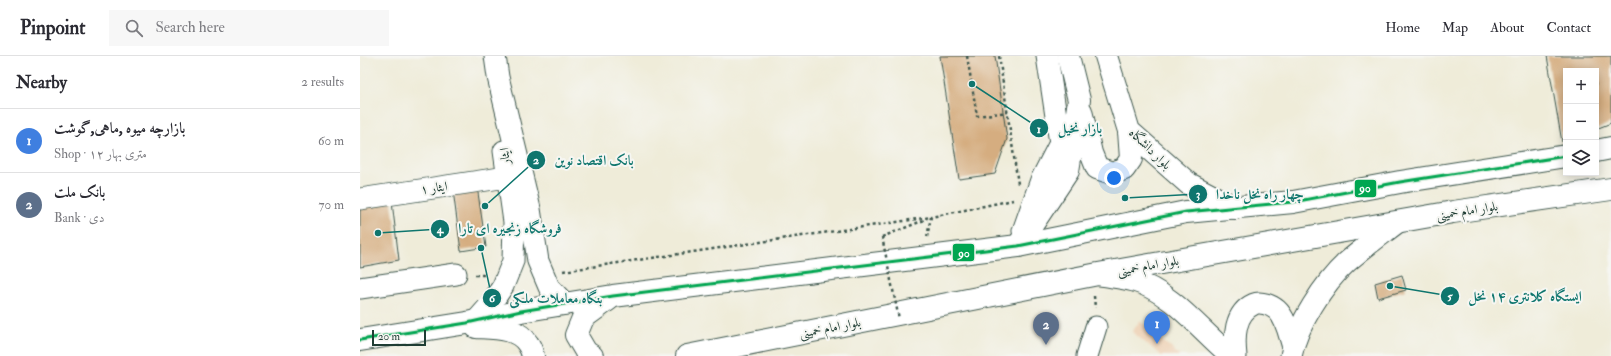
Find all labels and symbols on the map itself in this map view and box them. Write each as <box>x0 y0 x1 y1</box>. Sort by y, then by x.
callout: بازار نخیل <box>1029 115 1110 141</box>
text: بازار نخیل <box>1058 120 1103 138</box>
text: 1 <box>1037 122 1041 137</box>
street label: بلوار دانشگاه <box>1125 124 1175 173</box>
street label: ایثار <box>496 147 514 167</box>
callout: بانک اقتصاد نوین <box>526 147 642 173</box>
text: بانک اقتصاد نوین <box>554 152 634 169</box>
text: 2 <box>533 153 539 168</box>
your location <box>1104 168 1124 188</box>
street label: ایثار ۱ <box>419 178 449 198</box>
line badge: 90 <box>1354 179 1377 198</box>
callout: چهار راه نخل ناخدا <box>1188 181 1312 207</box>
text: 90 <box>1358 182 1371 195</box>
text: چهار راه نخل ناخدا <box>1216 186 1304 204</box>
text: 3 <box>1196 187 1201 202</box>
street label: بلوار امام خمینی <box>1435 198 1499 227</box>
callout: فروشگاه زنجیره ای تارا <box>430 216 570 242</box>
text: فروشگاه زنجیره ای تارا <box>458 219 562 238</box>
text: 4 <box>436 222 445 237</box>
line badge: 90 <box>952 243 975 262</box>
text: 90 <box>957 247 970 260</box>
street label: بلوار امام خمینی <box>1116 253 1181 282</box>
callout: ایستگاه کلانتری ۱۴ نخل <box>1440 283 1589 309</box>
callout: بنگاه معاملات ملکی <box>482 285 611 311</box>
text: ایستگاه کلانتری ۱۴ نخل <box>1468 287 1582 306</box>
text: بنگاه معاملات ملکی <box>510 289 602 309</box>
text: 5 <box>1447 289 1453 304</box>
text: 6 <box>489 291 496 306</box>
pin: 1 <box>1144 311 1170 344</box>
pin: 2 <box>1033 312 1059 345</box>
street label: بلوار امام خمینی <box>798 314 863 345</box>
scale bar <box>372 328 426 347</box>

